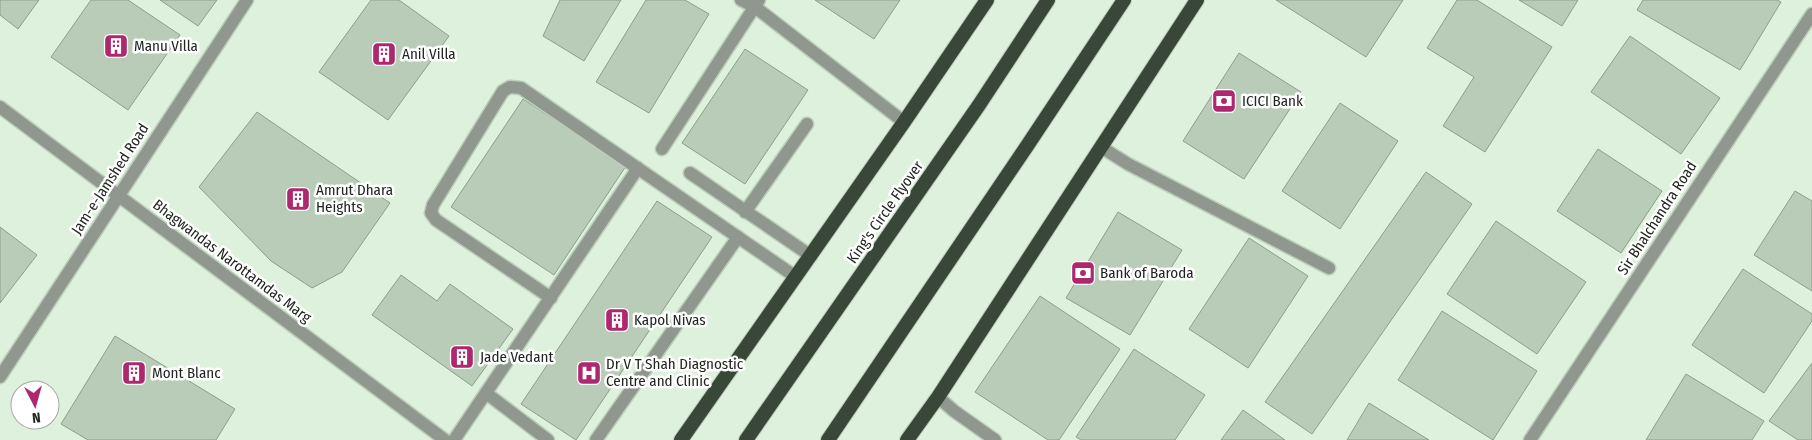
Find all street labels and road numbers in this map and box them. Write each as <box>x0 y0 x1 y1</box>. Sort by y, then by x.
street label: Jam-e-Jamshed Road <box>67 120 153 238</box>
street label: King's Circle Flyover <box>843 157 927 267</box>
street label: Sir Bhalchandra Road <box>1614 158 1700 278</box>
street label: Bhagwandas Narottamdas Marg <box>149 196 315 326</box>

